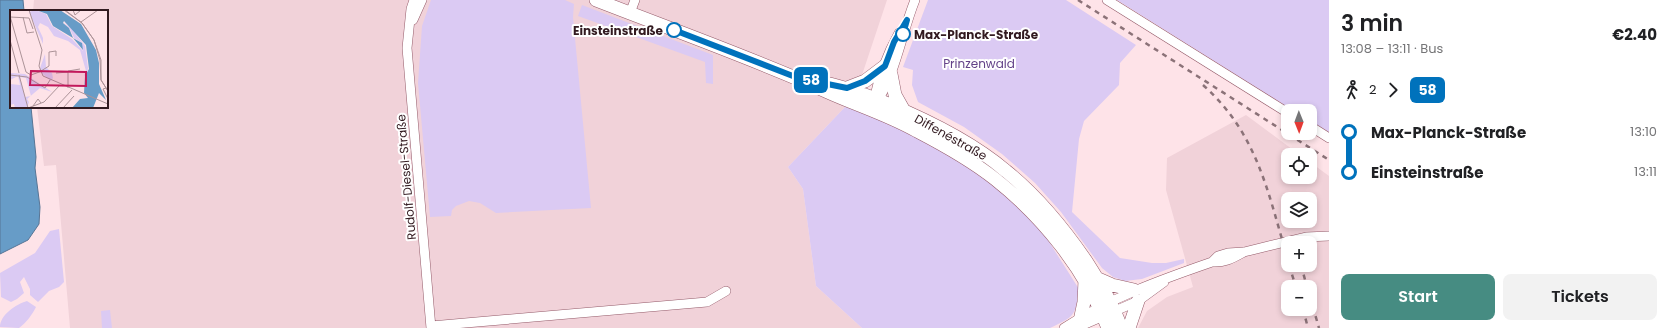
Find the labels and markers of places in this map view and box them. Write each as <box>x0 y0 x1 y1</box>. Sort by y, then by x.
place label: Einsteinstraße <box>573 22 664 39</box>
marker: Einsteinstraße <box>666 22 682 38</box>
marker: Max-Planck-Straße <box>895 26 911 42</box>
place label: Max-Planck-Straße <box>914 26 1039 43</box>

